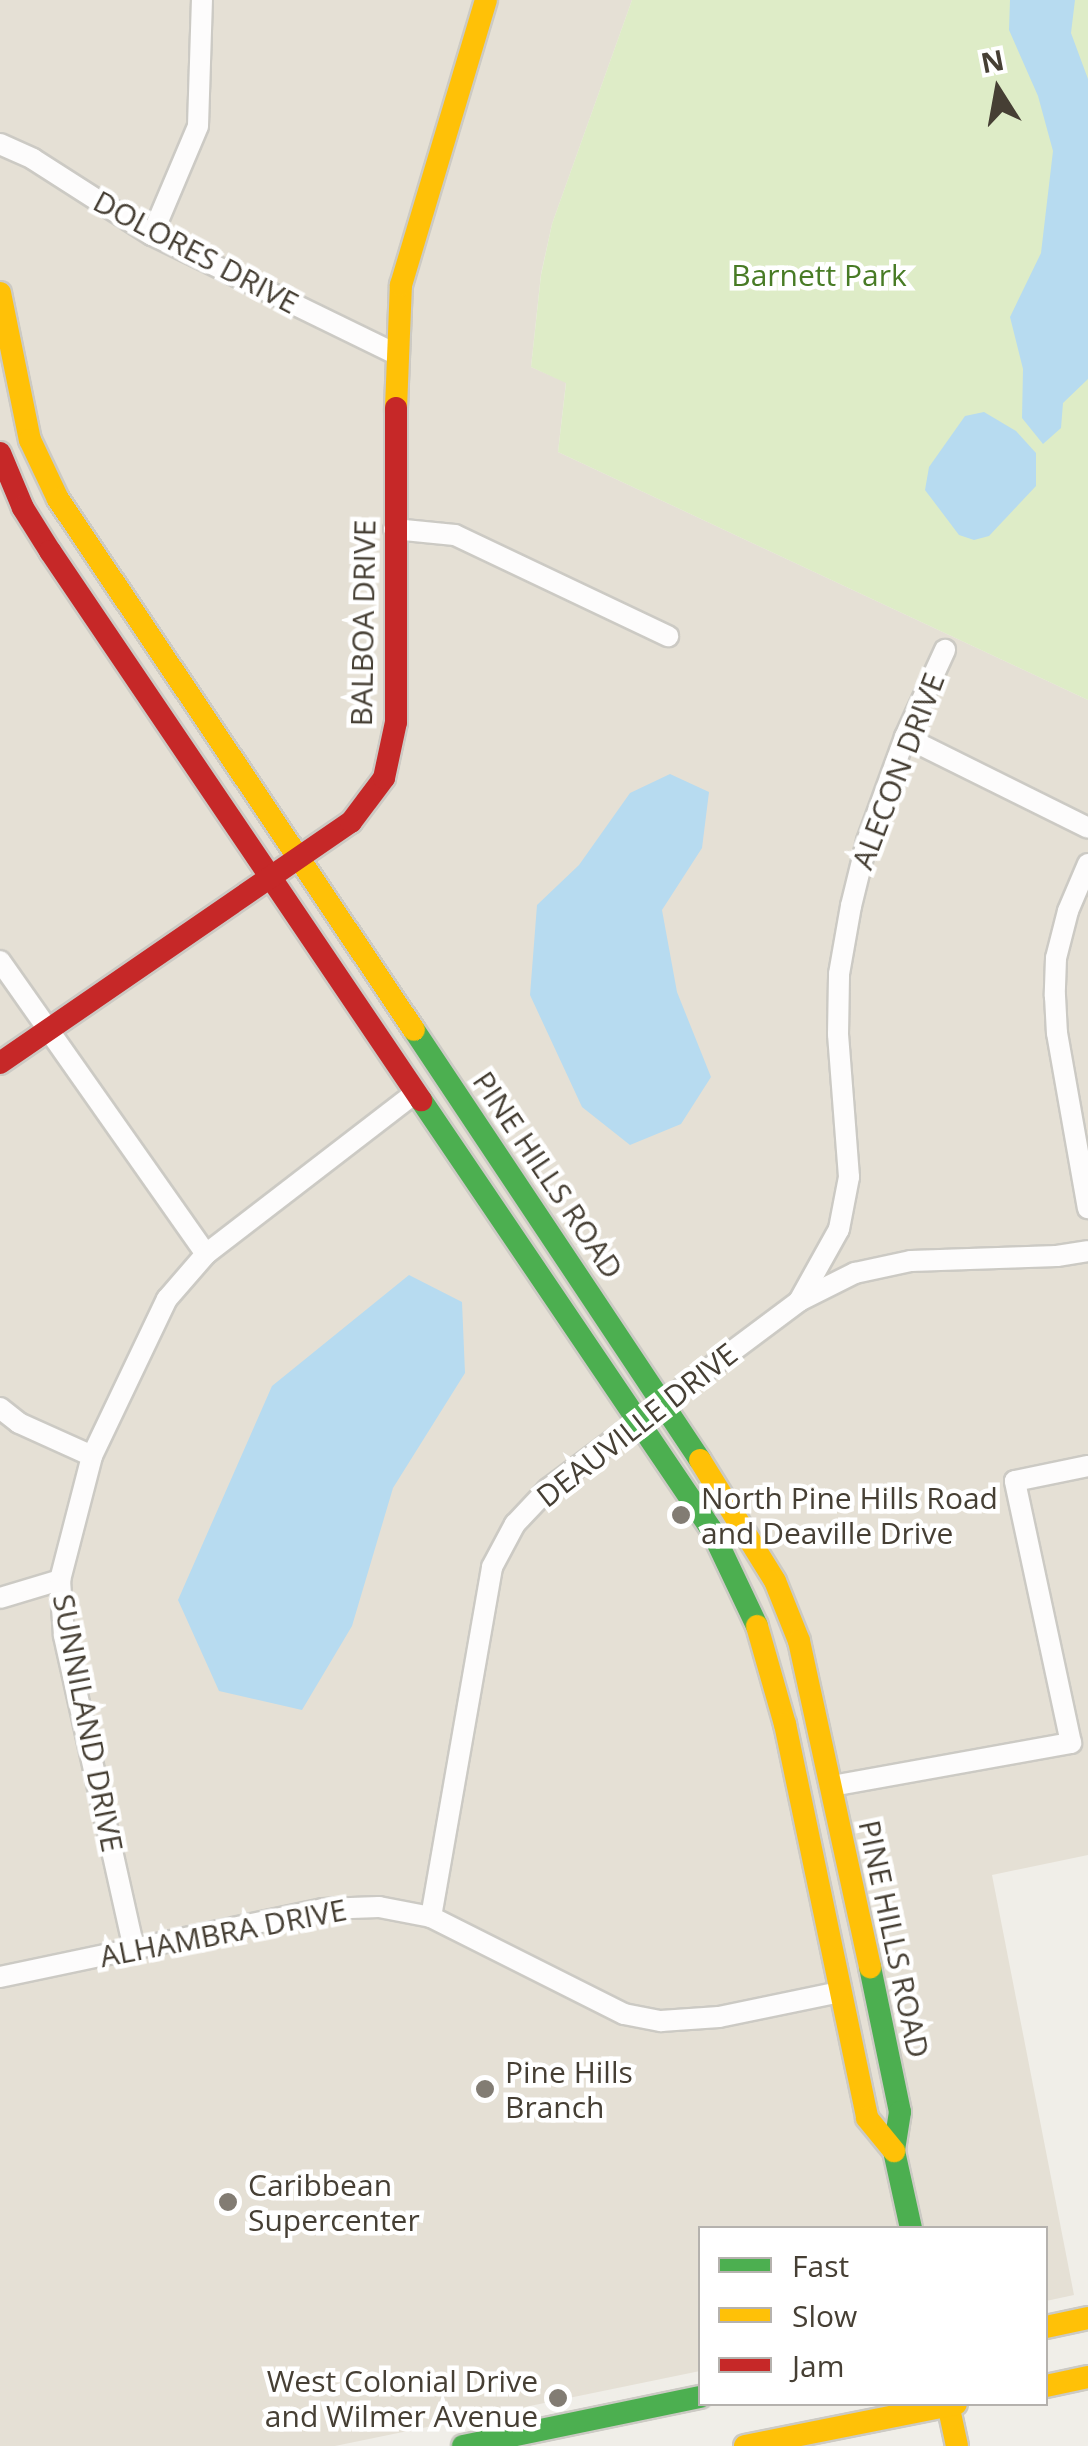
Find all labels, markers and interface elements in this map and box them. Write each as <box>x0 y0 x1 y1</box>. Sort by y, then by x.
north arrow <box>948 40 1048 140</box>
text: N <box>977 40 1007 81</box>
street label: DOLORES DRIVE <box>87 183 305 321</box>
park label: Barnett Park <box>731 257 907 293</box>
street label: BALBOA DRIVE <box>343 519 383 727</box>
street label: ALECON DRIVE <box>844 668 952 874</box>
street label: PINE HILLS ROAD <box>465 1065 631 1285</box>
street label: DEAUVILLE DRIVE <box>530 1336 744 1514</box>
place label: North Pine Hills Road and Deaville Drive <box>701 1480 998 1550</box>
marker: North Pine Hills Road and Deaville Drive <box>670 1504 692 1526</box>
street label: SUNNILAND DRIVE <box>45 1591 131 1855</box>
street label: PINE HILLS ROAD <box>851 1817 937 2061</box>
street label: ALHAMBRA DRIVE <box>97 1891 349 1975</box>
place label: Pine Hills Branch <box>505 2054 633 2124</box>
marker: Pine Hills Branch <box>474 2078 496 2100</box>
place label: Caribbean Supercenter <box>248 2167 420 2238</box>
marker: Caribbean Supercenter <box>217 2191 239 2213</box>
legend <box>698 2226 1048 2406</box>
text: Fast <box>792 2245 849 2286</box>
text: Slow <box>792 2295 857 2336</box>
text: Jam <box>792 2345 845 2386</box>
place label: West Colonial Drive and Wilmer Avenue <box>265 2363 538 2434</box>
marker: West Colonial Drive and Wilmer Avenue <box>547 2387 569 2409</box>

